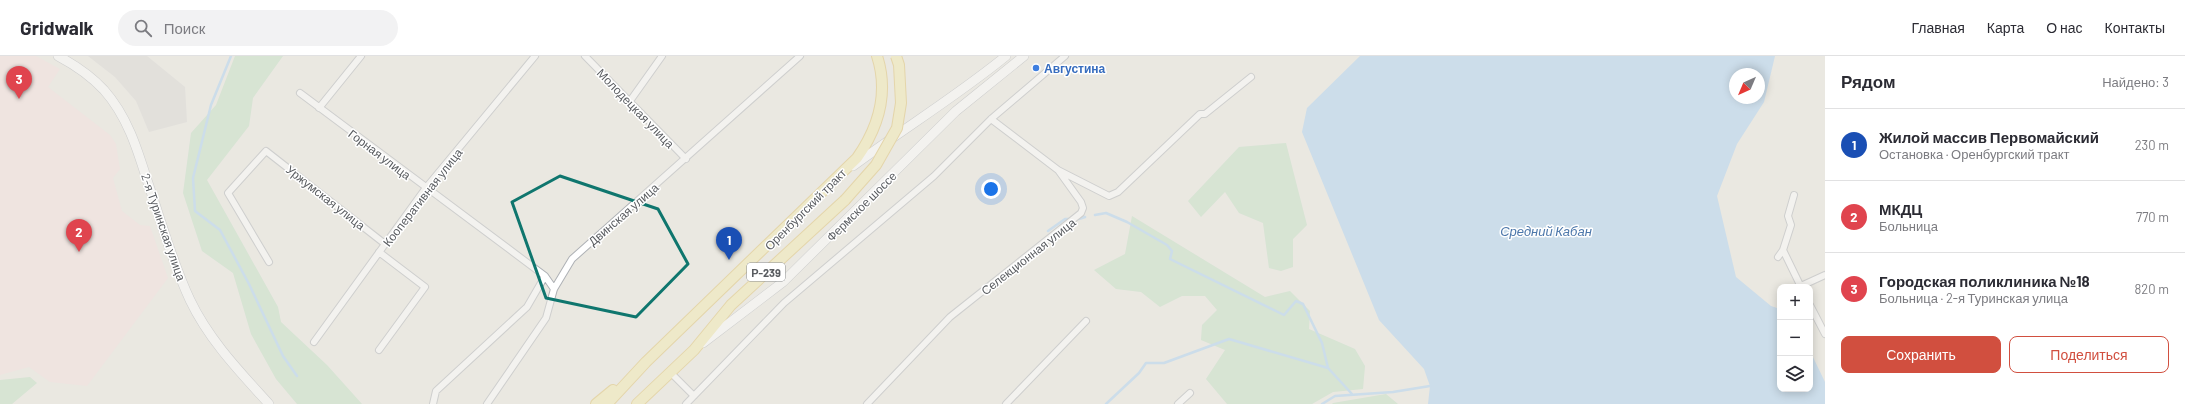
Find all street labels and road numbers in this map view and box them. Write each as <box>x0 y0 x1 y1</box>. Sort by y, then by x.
street label: Молодецкая улица <box>594 65 678 151</box>
street label: Горная улица <box>346 126 414 183</box>
street label: Кооперативная улица <box>379 145 466 249</box>
street label: Уржумская улица <box>283 162 368 233</box>
street label: Оренбургский тракт <box>761 165 850 253</box>
street label: Фермское шоссе <box>823 168 900 244</box>
street label: 2-я Туринская улица <box>138 171 189 283</box>
street label: Двинская улица <box>585 180 662 249</box>
street label: Селекционная улица <box>978 215 1079 298</box>
road number: Р-239 <box>747 263 785 281</box>

